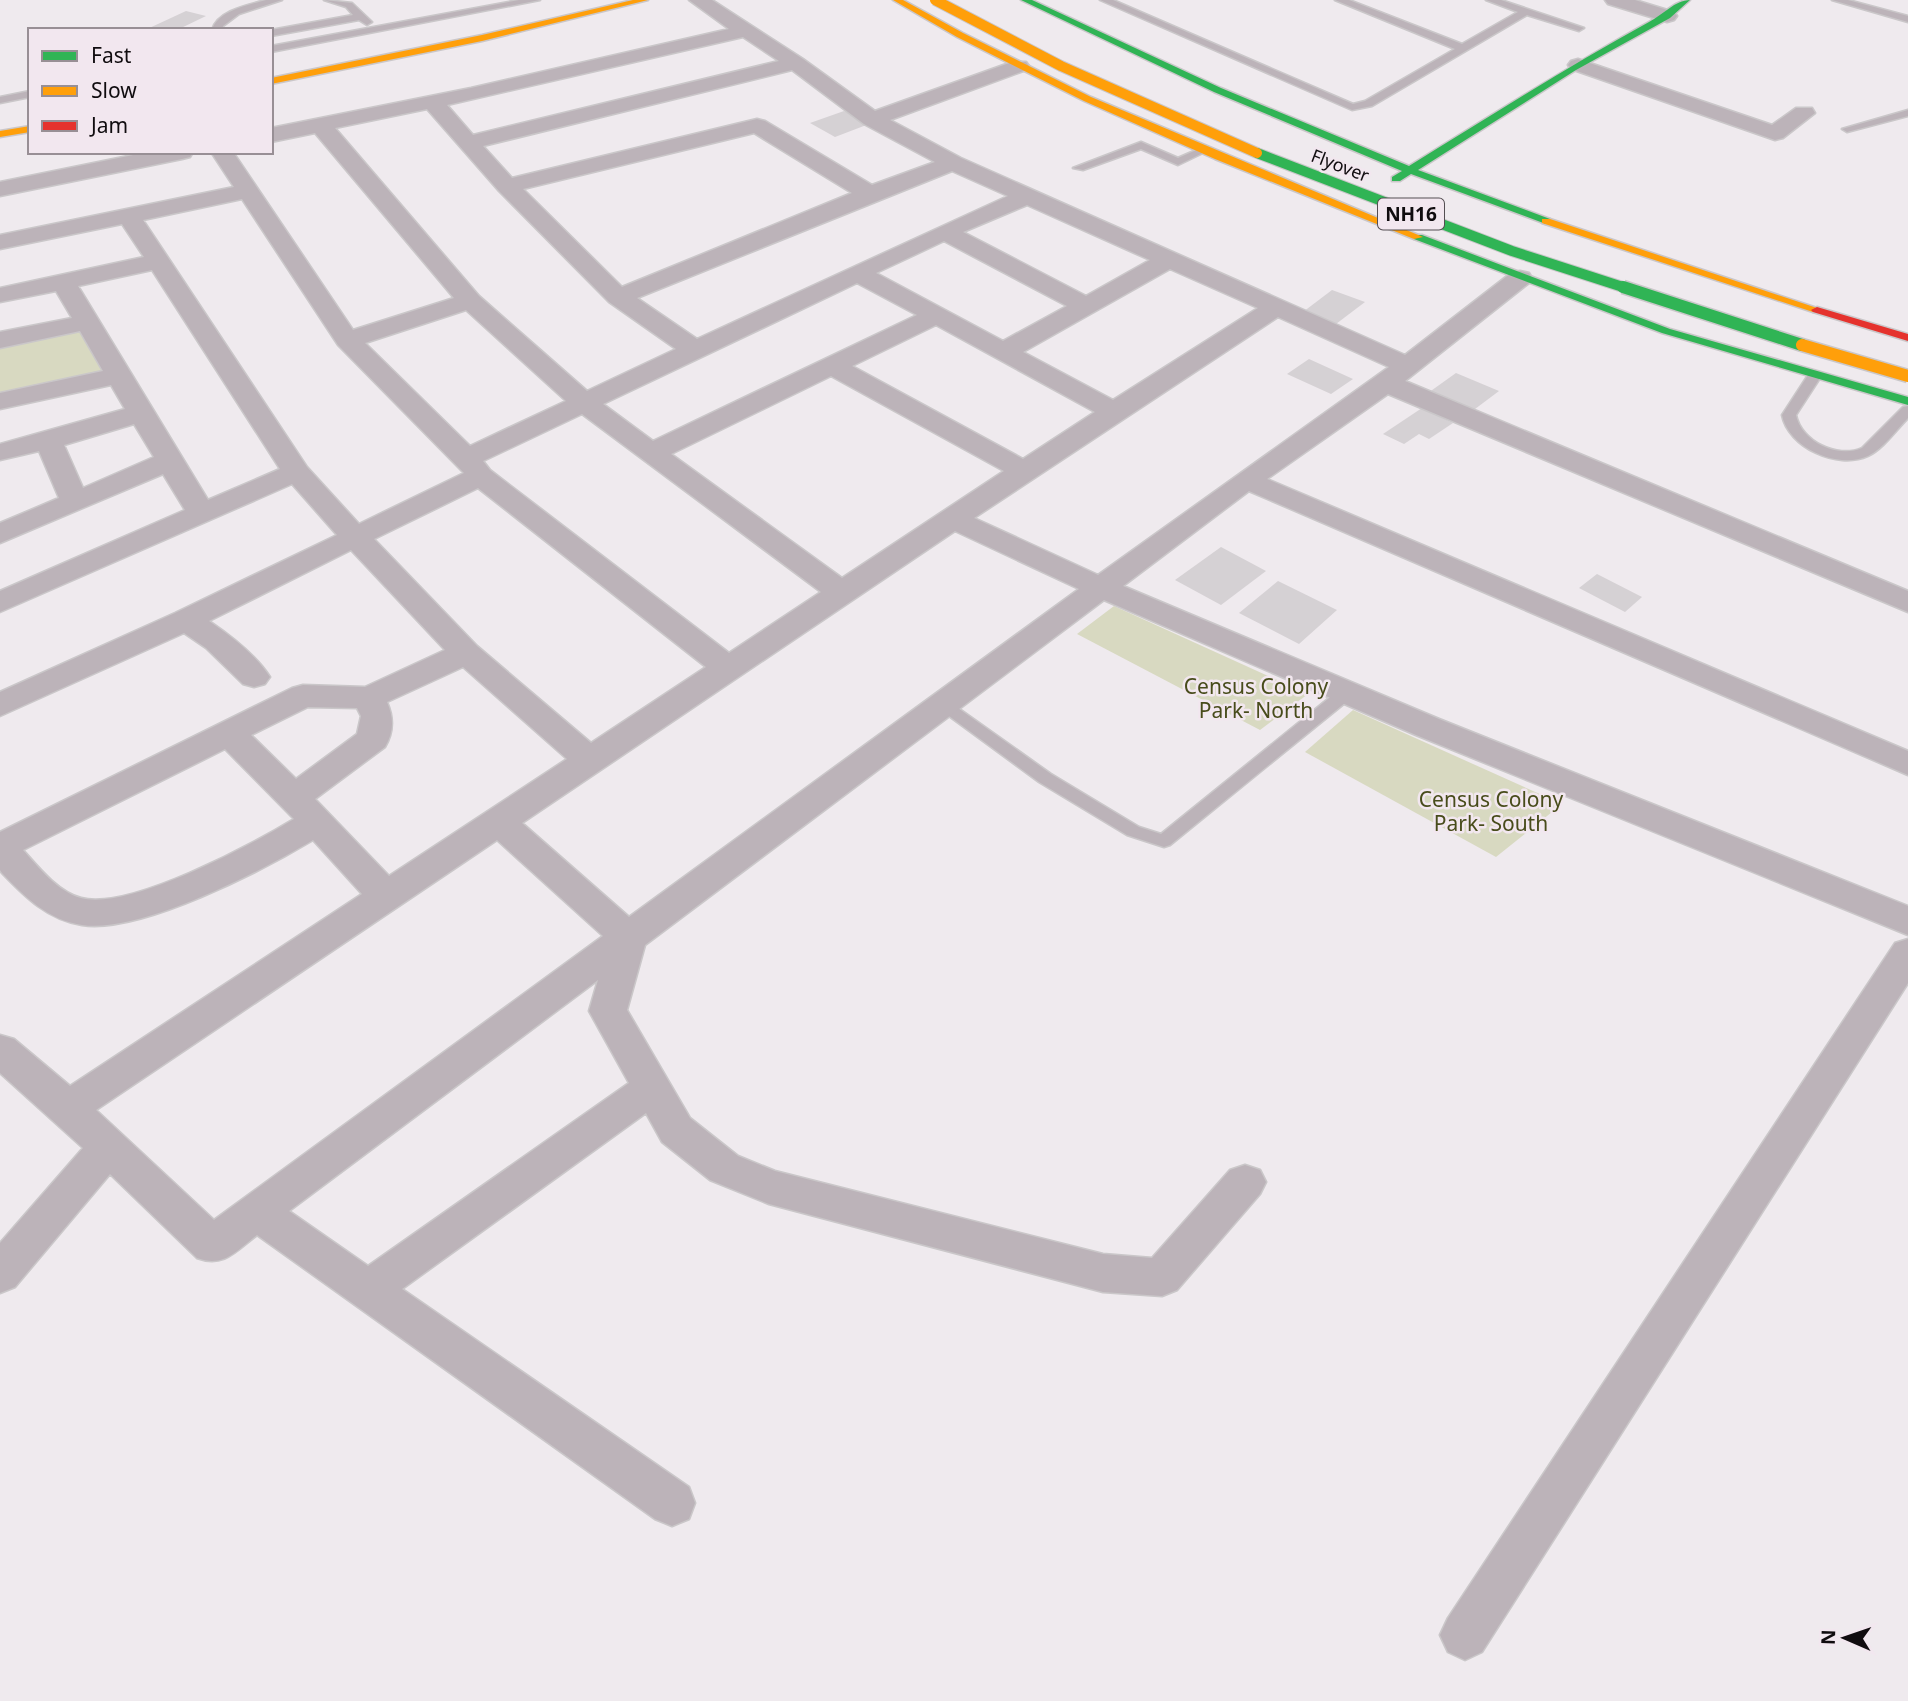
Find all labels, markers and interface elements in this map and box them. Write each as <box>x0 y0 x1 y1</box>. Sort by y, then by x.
legend <box>28 28 273 154</box>
text: Fast <box>91 41 132 69</box>
text: Slow <box>91 76 137 104</box>
text: Jam <box>89 111 128 139</box>
street label: Flyover <box>1308 143 1373 187</box>
road number: NH16 <box>1378 198 1444 230</box>
park label: Census Colony Park- North <box>1184 672 1329 724</box>
park label: Census Colony Park- South <box>1419 785 1564 837</box>
north arrow <box>1810 1603 1880 1673</box>
text: N <box>1815 1629 1841 1646</box>

